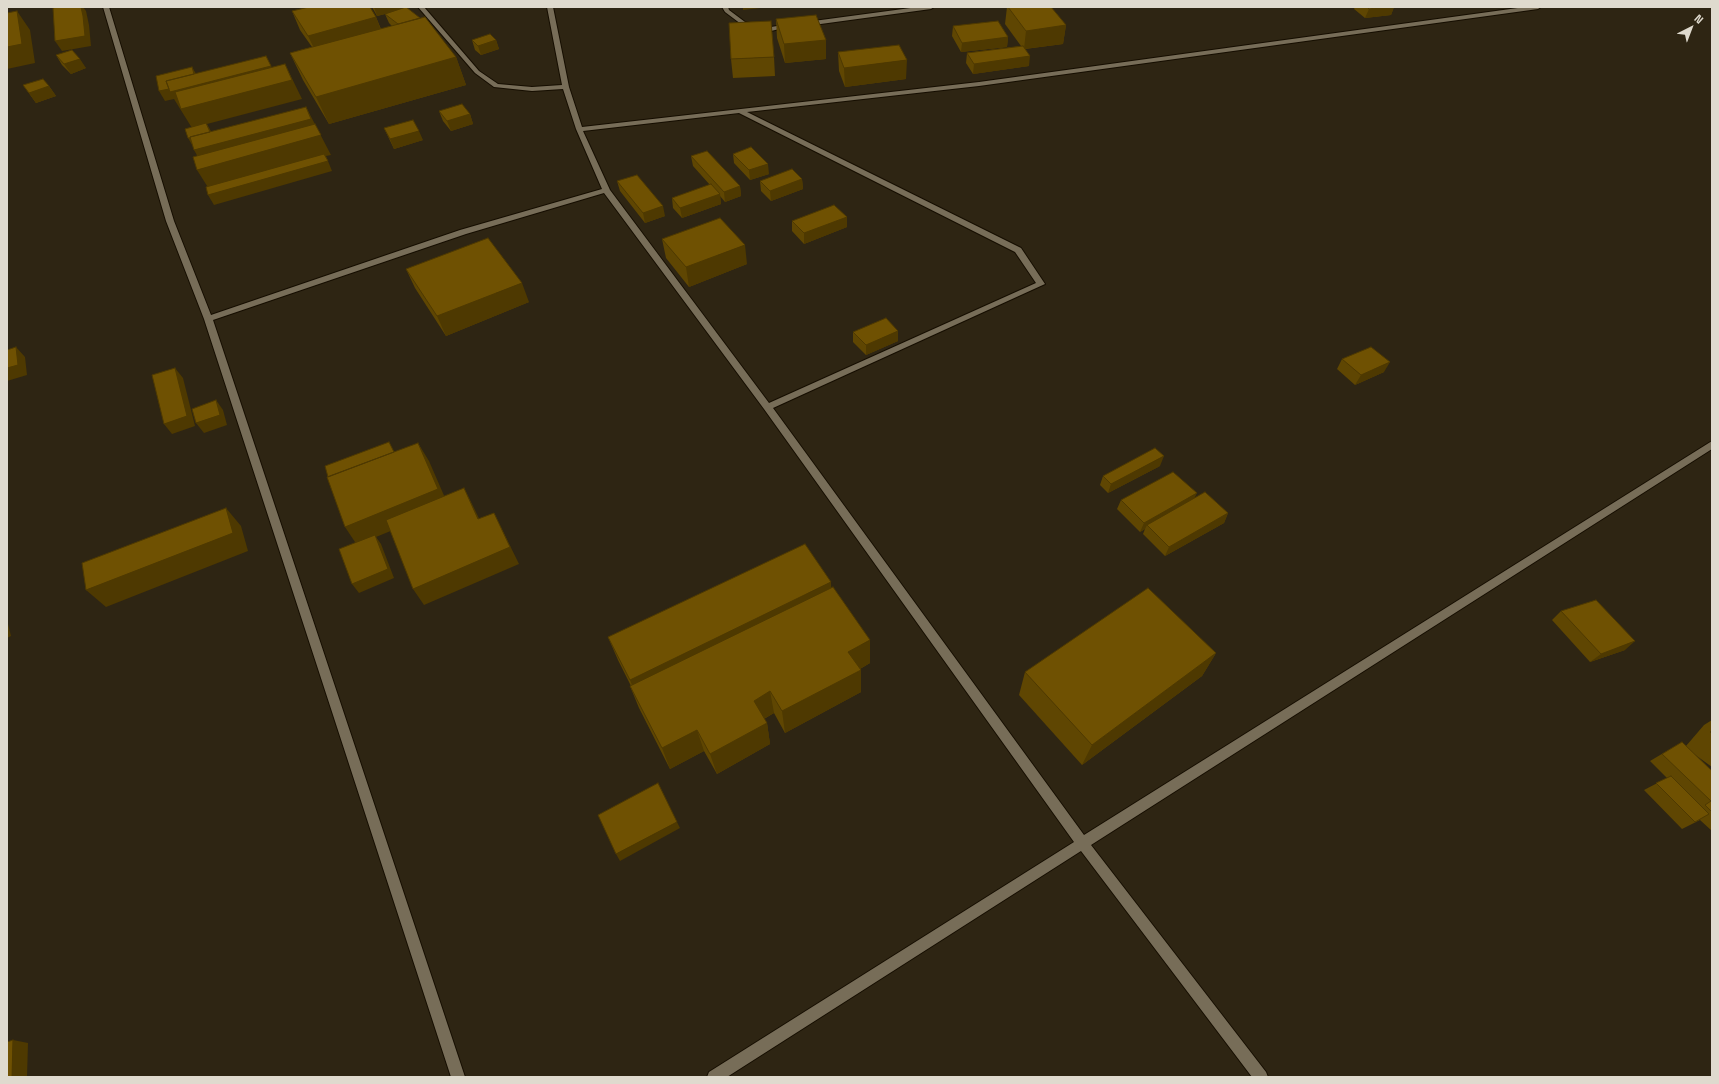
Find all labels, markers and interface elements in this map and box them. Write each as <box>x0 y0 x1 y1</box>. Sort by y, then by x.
north arrow <box>1671 8 1711 48</box>
text: N <box>1692 11 1706 27</box>

